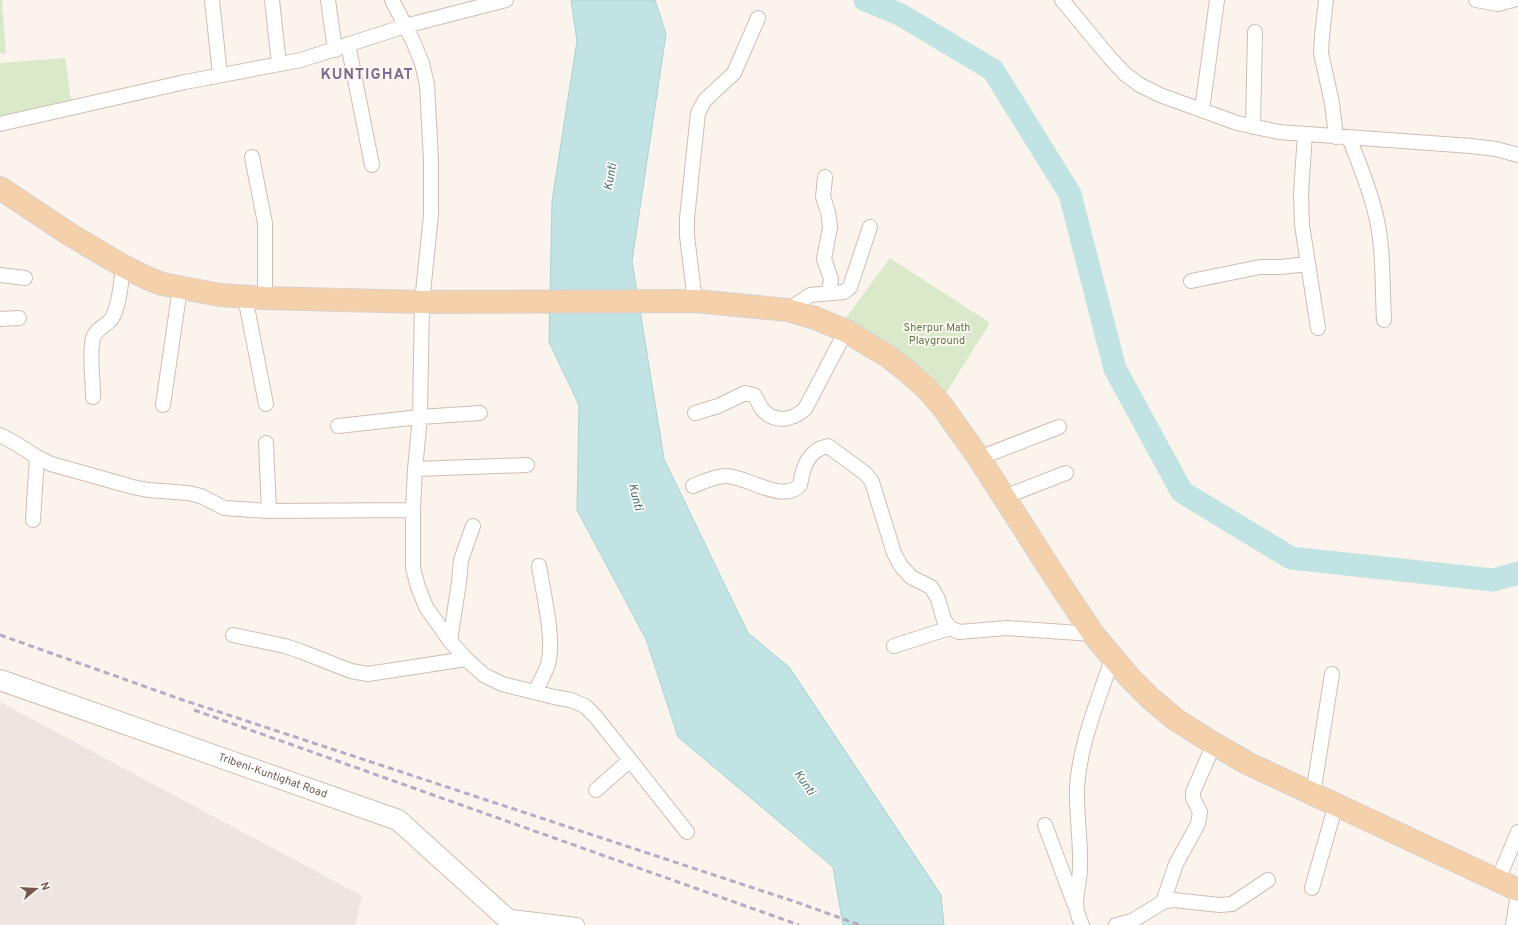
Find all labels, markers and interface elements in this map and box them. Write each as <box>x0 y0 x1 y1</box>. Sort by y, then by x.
district label: KUNTIGHAT <box>320 66 414 85</box>
water label: Kunti <box>601 161 621 192</box>
park label: Sherpur Math Playground <box>904 321 970 348</box>
water label: Kunti <box>624 482 646 513</box>
street label: Tribeni-Kuntighat Road <box>216 750 329 802</box>
water label: Kunti <box>790 767 819 800</box>
north arrow <box>16 869 56 909</box>
text: N <box>37 880 52 892</box>

